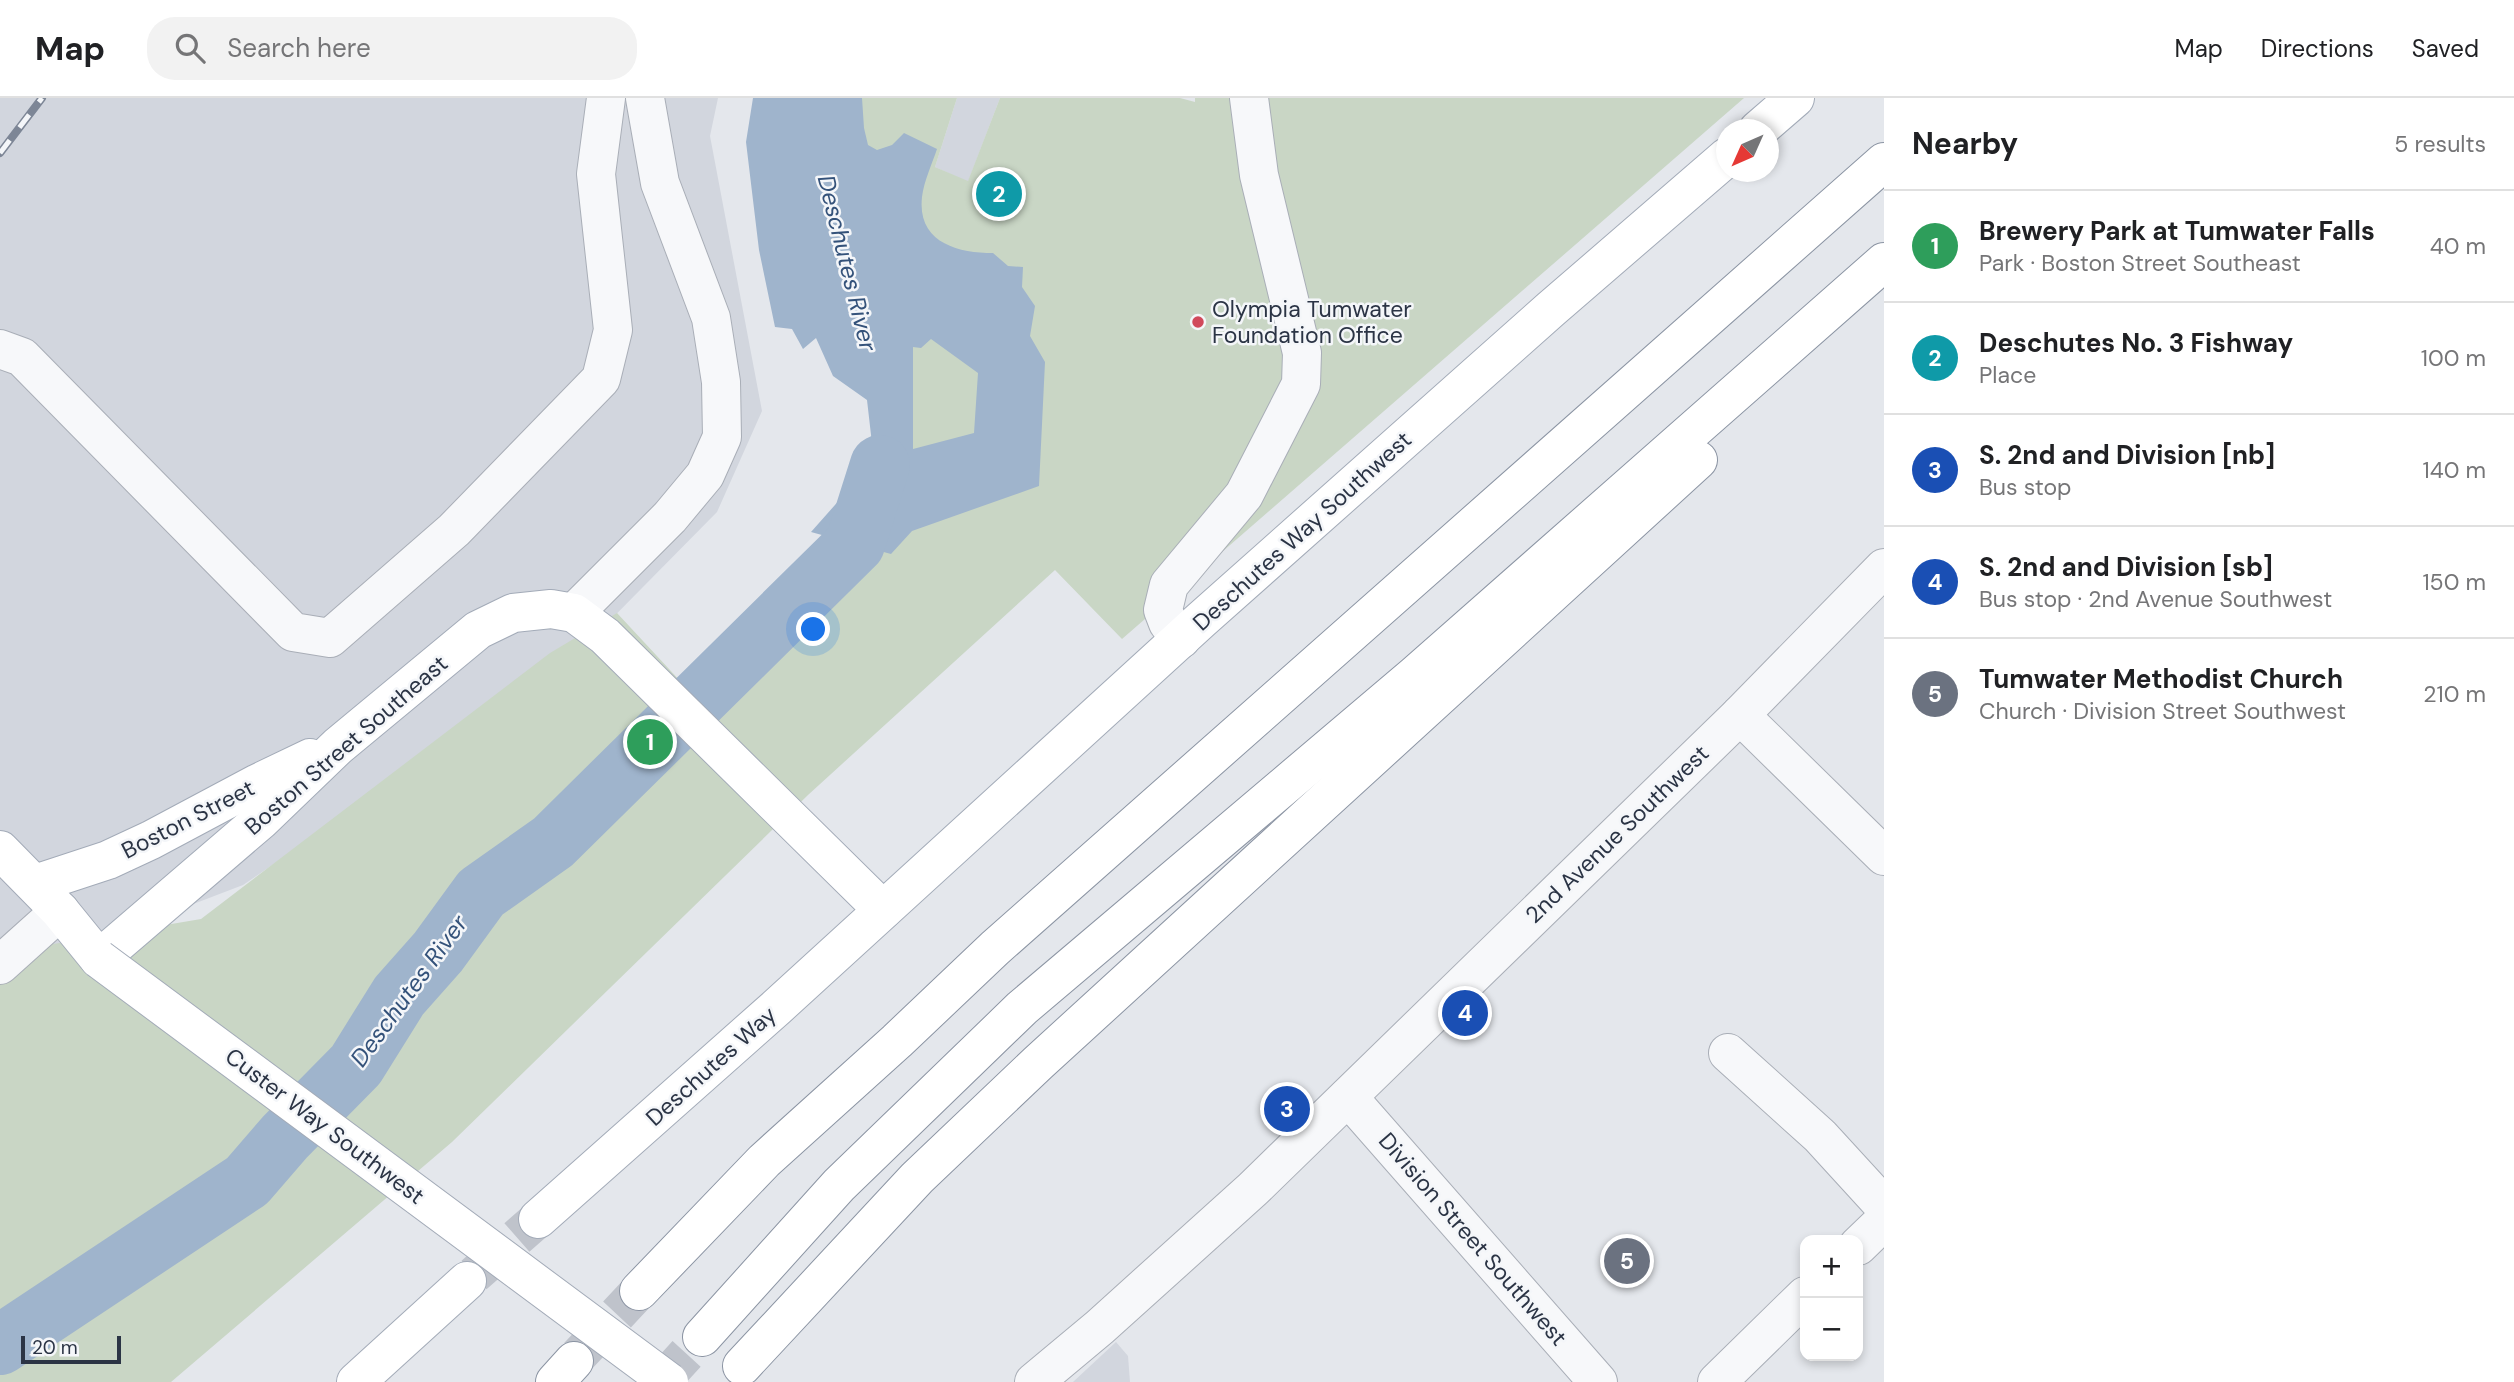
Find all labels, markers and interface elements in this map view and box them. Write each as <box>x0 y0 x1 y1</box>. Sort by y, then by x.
search box <box>147 17 637 80</box>
text: Map <box>35 27 105 70</box>
icon: search <box>171 29 209 67</box>
text: Search here <box>227 31 371 65</box>
text: Map <box>2175 33 2223 64</box>
text: Directions <box>2261 33 2374 64</box>
text: Saved <box>2412 33 2479 64</box>
north arrow <box>1716 119 1779 182</box>
text: Nearby <box>1912 124 2018 163</box>
text: 5 results <box>2394 129 2486 159</box>
pin: 2 <box>976 168 1022 220</box>
water label: Deschutes River <box>811 172 885 355</box>
text: Brewery Park at Tumwater Falls <box>1979 214 2375 248</box>
text: 1 <box>1931 231 1939 261</box>
text: 40 m <box>2430 231 2486 261</box>
text: Park · Boston Street Southeast <box>1979 248 2301 278</box>
place label: Olympia Tumwater Foundation Office <box>1212 294 1412 350</box>
marker: Olympia Tumwater Foundation Office <box>1190 314 1206 330</box>
text: Deschutes No. 3 Fishway <box>1979 326 2293 360</box>
text: 2 <box>1928 343 1942 373</box>
text: 100 m <box>2421 343 2486 373</box>
text: Place <box>1979 360 2036 390</box>
street label: Deschutes Way Southwest <box>1186 425 1418 637</box>
text: S. 2nd and Division [nb] <box>1979 438 2275 472</box>
text: 3 <box>1928 455 1942 485</box>
text: 140 m <box>2423 455 2486 485</box>
text: Bus stop <box>1979 472 2071 502</box>
text: S. 2nd and Division [sb] <box>1979 550 2273 584</box>
text: 4 <box>1928 567 1942 597</box>
text: 150 m <box>2422 567 2486 597</box>
text: Bus stop · 2nd Avenue Southwest <box>1979 584 2332 614</box>
your location <box>796 612 830 646</box>
street label: Boston Street Southeast <box>238 649 454 841</box>
text: Tumwater Methodist Church <box>1979 662 2343 696</box>
text: 5 <box>1928 679 1942 709</box>
text: 210 m <box>2423 679 2486 709</box>
text: Church · Division Street Southwest <box>1979 696 2346 726</box>
pin: 1 <box>627 716 673 768</box>
street label: 2nd Avenue Southwest <box>1519 738 1715 930</box>
street label: Boston Street <box>116 773 260 865</box>
water label: Deschutes River <box>343 908 475 1073</box>
pin: 4 <box>1442 987 1488 1039</box>
street label: Deschutes Way <box>639 999 783 1133</box>
street label: Custer Way Southwest <box>219 1041 431 1211</box>
pin: 3 <box>1264 1083 1310 1135</box>
street label: Division Street Southwest <box>1372 1126 1574 1352</box>
pin: 5 <box>1604 1235 1650 1287</box>
map controls <box>1800 1235 1863 1361</box>
button: + <box>1800 1235 1863 1298</box>
button: − <box>1800 1298 1863 1361</box>
scale bar <box>21 1333 121 1365</box>
text: 20 m <box>32 1335 78 1360</box>

